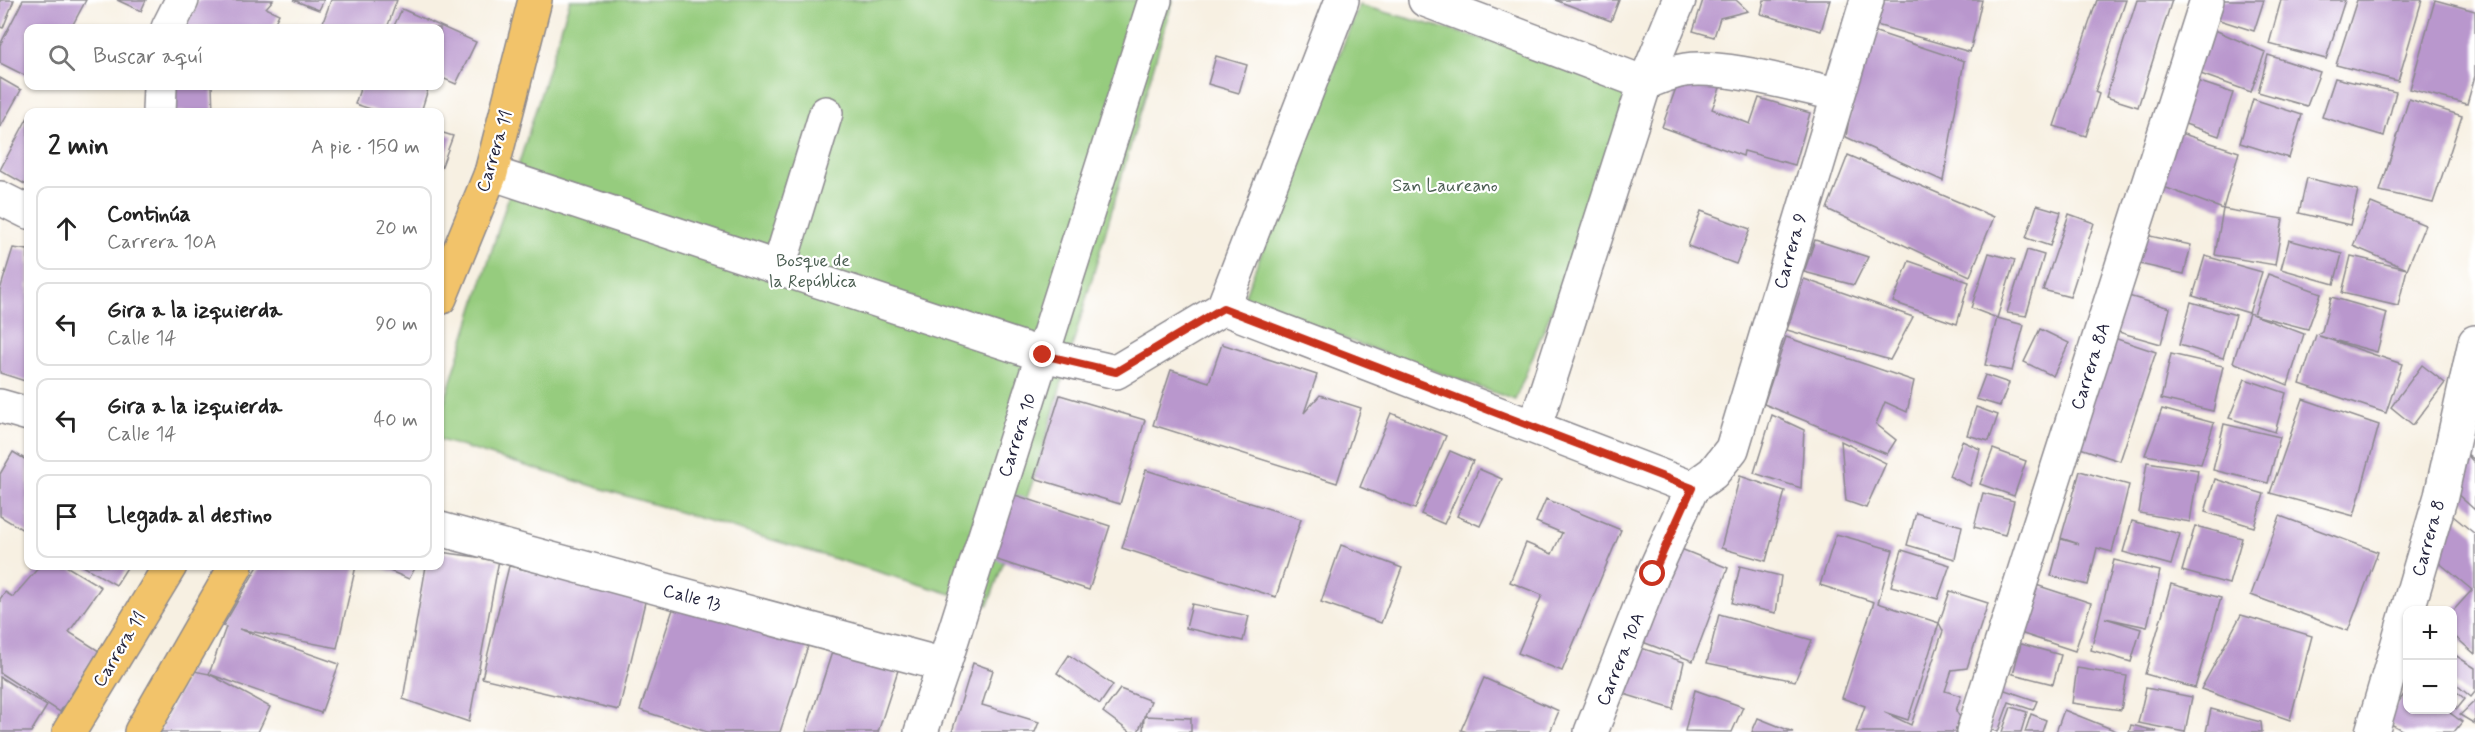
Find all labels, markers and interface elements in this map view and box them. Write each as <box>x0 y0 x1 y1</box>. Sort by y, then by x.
search box <box>24 24 444 90</box>
icon: search <box>45 41 78 74</box>
text: Buscar aquí <box>93 43 204 71</box>
street label: Carrera 11 <box>471 107 519 195</box>
text: 2 min <box>48 130 109 164</box>
text: A pie · 150 m <box>311 134 420 161</box>
park label: San Laureano <box>1392 174 1498 198</box>
text: Continúa <box>107 201 191 229</box>
street label: Carrera 9 <box>1769 211 1813 292</box>
icon: ahead <box>50 212 83 245</box>
text: 20 m <box>375 215 418 242</box>
text: Carrera 10A <box>107 229 217 256</box>
park label: Bosque de la República <box>769 249 857 294</box>
text: Gira a la izquierda <box>107 297 282 325</box>
icon: left <box>50 308 83 341</box>
text: 90 m <box>375 311 418 338</box>
street label: Carrera 8A <box>2066 319 2116 413</box>
text: Calle 14 <box>107 325 176 352</box>
route end <box>1029 341 1055 367</box>
street label: Carrera 10 <box>993 390 1043 480</box>
text: Gira a la izquierda <box>107 393 282 421</box>
icon: left <box>50 404 83 437</box>
text: 40 m <box>374 407 418 434</box>
text: Calle 14 <box>107 421 176 448</box>
street label: Carrera 8 <box>2407 497 2451 580</box>
icon: arrive <box>50 500 83 533</box>
text: Llegada al destino <box>107 502 272 530</box>
route start <box>1639 560 1665 586</box>
street label: Calle 13 <box>660 579 724 617</box>
map controls <box>2403 606 2457 714</box>
button: + <box>2403 606 2457 660</box>
street label: Carrera 11 <box>88 607 152 692</box>
street label: Carrera 10A <box>1591 609 1651 710</box>
button: − <box>2403 660 2457 714</box>

